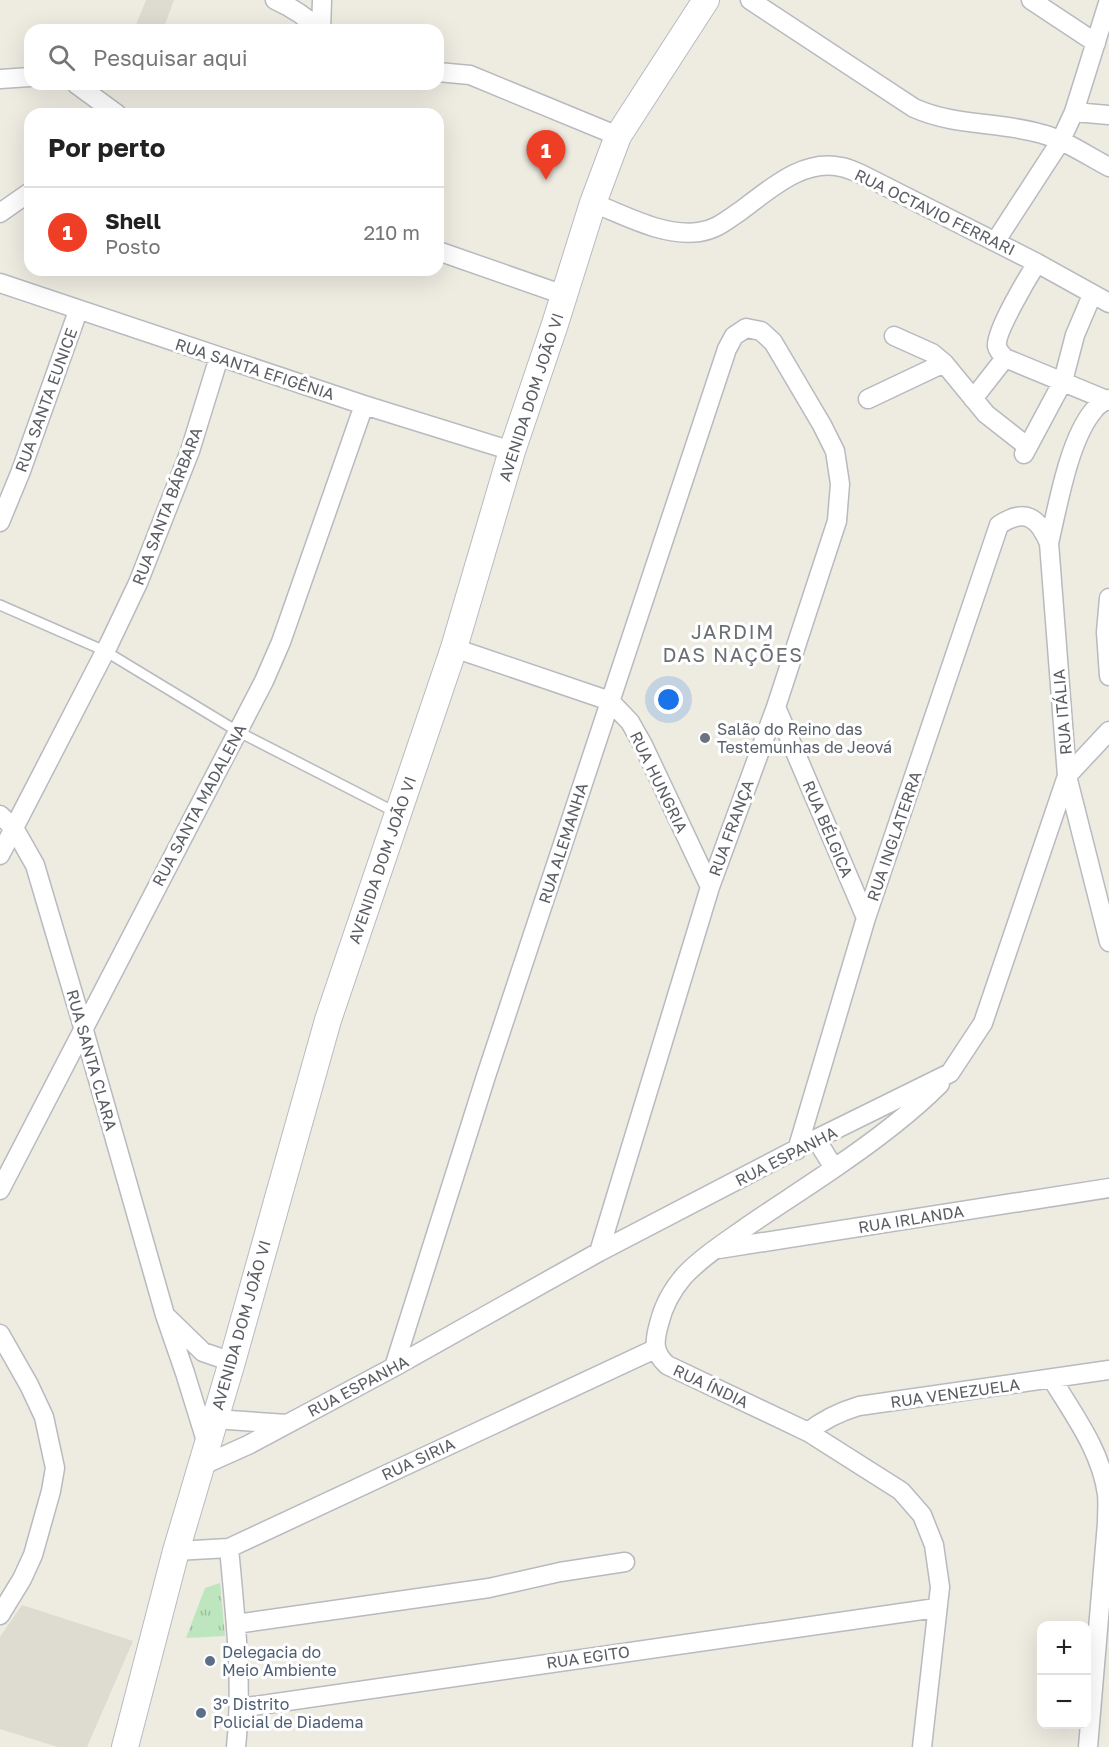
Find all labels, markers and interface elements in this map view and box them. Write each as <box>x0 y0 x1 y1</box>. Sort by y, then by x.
search box <box>24 24 444 90</box>
icon: search <box>45 41 78 74</box>
text: Pesquisar aqui <box>93 44 248 71</box>
pin: 1 <box>526 130 566 180</box>
text: Por perto <box>48 132 165 163</box>
street label: RUA OCTAVIO FERRARI <box>851 164 1019 260</box>
text: Shell <box>105 207 161 234</box>
text: 1 <box>62 220 73 244</box>
text: 210 m <box>364 220 420 244</box>
text: Posto <box>105 234 161 258</box>
street label: AVENIDA DOM JOÃO VI <box>494 310 568 484</box>
street label: RUA SANTA EUNICE <box>11 325 81 475</box>
street label: RUA SANTA EFIGÊNIA <box>173 334 337 404</box>
street label: RUA SANTA BÁRBARA <box>128 424 206 588</box>
district label: JARDIM DAS NAÇÕES <box>662 619 804 666</box>
street label: RUA ITÁLIA <box>1048 668 1076 756</box>
your location <box>654 685 683 714</box>
place label: Salão do Reino das Testemunhas de Jeová <box>717 719 892 757</box>
street label: RUA SANTA MADALENA <box>148 720 250 890</box>
street label: RUA HUNGRIA <box>626 728 692 836</box>
marker: Salão do Reino das Testemunhas de Jeová <box>698 731 712 745</box>
street label: RUA INGLATERRA <box>862 768 926 904</box>
street label: AVENIDA DOM JOÃO VI <box>344 774 420 946</box>
street label: RUA FRANÇA <box>704 777 758 879</box>
street label: RUA BÉLGICA <box>799 778 857 881</box>
street label: RUA ALEMANHA <box>534 780 592 906</box>
street label: RUA SANTA CLARA <box>62 987 122 1133</box>
street label: RUA ESPANHA <box>732 1122 841 1190</box>
street label: RUA IRLANDA <box>857 1201 965 1237</box>
street label: AVENIDA DOM JOÃO VI <box>207 1238 275 1412</box>
street label: RUA ESPANHA <box>304 1351 412 1421</box>
street label: RUA ÍNDIA <box>670 1360 752 1412</box>
street label: RUA VENEZUELA <box>889 1374 1021 1412</box>
street label: RUA SIRIA <box>378 1433 458 1485</box>
map controls <box>1037 1621 1091 1729</box>
button: + <box>1037 1621 1091 1675</box>
street label: RUA EGITO <box>545 1641 631 1673</box>
place label: Delegacia do Meio Ambiente <box>222 1642 337 1680</box>
marker: Delegacia do Meio Ambiente <box>203 1654 217 1668</box>
button: − <box>1037 1675 1091 1729</box>
place label: 3º Distrito Policial de Diadema <box>213 1694 363 1732</box>
marker: 3º Distrito Policial de Diadema <box>194 1706 208 1720</box>

